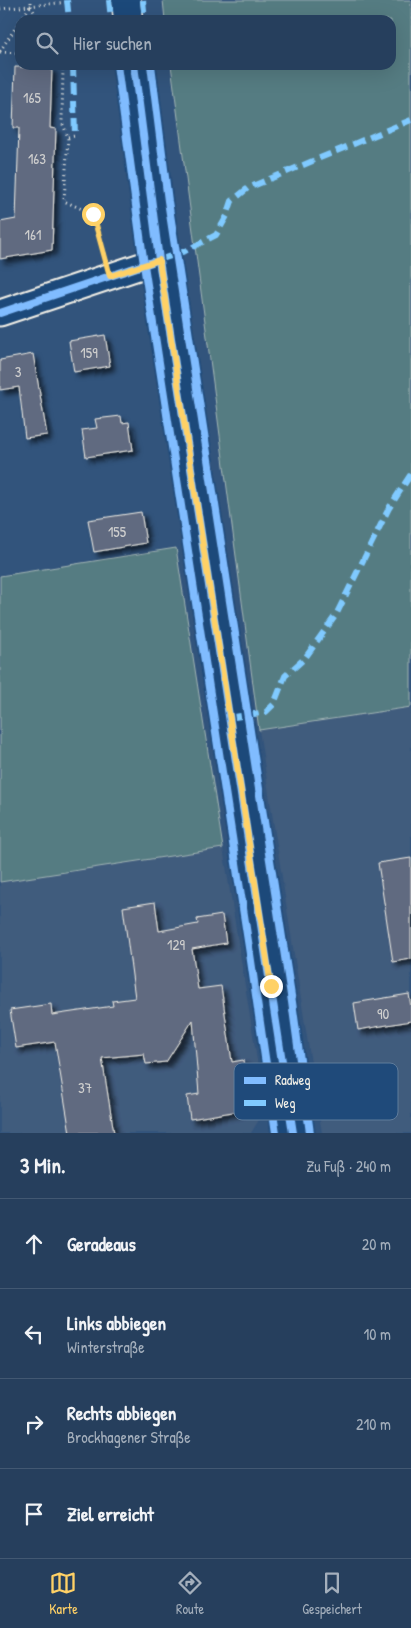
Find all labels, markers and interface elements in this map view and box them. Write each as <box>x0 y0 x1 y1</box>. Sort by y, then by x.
search box <box>15 15 396 70</box>
icon: search <box>33 29 61 57</box>
text: Hier suchen <box>73 30 152 56</box>
house number: 165 <box>23 87 42 108</box>
house number: 163 <box>28 148 46 169</box>
route start <box>82 203 105 226</box>
house number: 161 <box>25 224 41 245</box>
house number: 159 <box>80 342 98 363</box>
house number: 3 <box>15 361 22 382</box>
house number: 155 <box>108 521 127 542</box>
house number: 129 <box>167 934 185 955</box>
route end <box>260 975 283 998</box>
house number: 90 <box>377 1003 389 1024</box>
legend <box>234 1063 398 1120</box>
text: Radweg <box>275 1070 311 1090</box>
house number: 37 <box>78 1077 92 1098</box>
text: Weg <box>275 1093 295 1113</box>
text: 3 Min. <box>20 1151 65 1180</box>
text: Zu Fuß · 240 m <box>306 1155 391 1177</box>
icon: ahead <box>20 1230 48 1258</box>
text: Geradeaus <box>67 1231 136 1257</box>
text: 20 m <box>362 1233 391 1255</box>
text: Links abbiegen <box>67 1310 166 1336</box>
icon: left <box>20 1320 48 1348</box>
text: 10 m <box>363 1323 391 1345</box>
text: Winterstraße <box>67 1336 145 1358</box>
text: Rechts abbiegen <box>67 1400 176 1426</box>
icon: right <box>20 1410 48 1438</box>
text: 210 m <box>356 1413 391 1435</box>
text: Brockhagener Straße <box>67 1426 191 1448</box>
icon: arrive <box>20 1500 48 1528</box>
text: Ziel erreicht <box>67 1501 154 1527</box>
tab: Karte <box>49 1569 78 1618</box>
tab: Route <box>176 1569 204 1618</box>
tab: Gespeichert <box>302 1569 362 1618</box>

